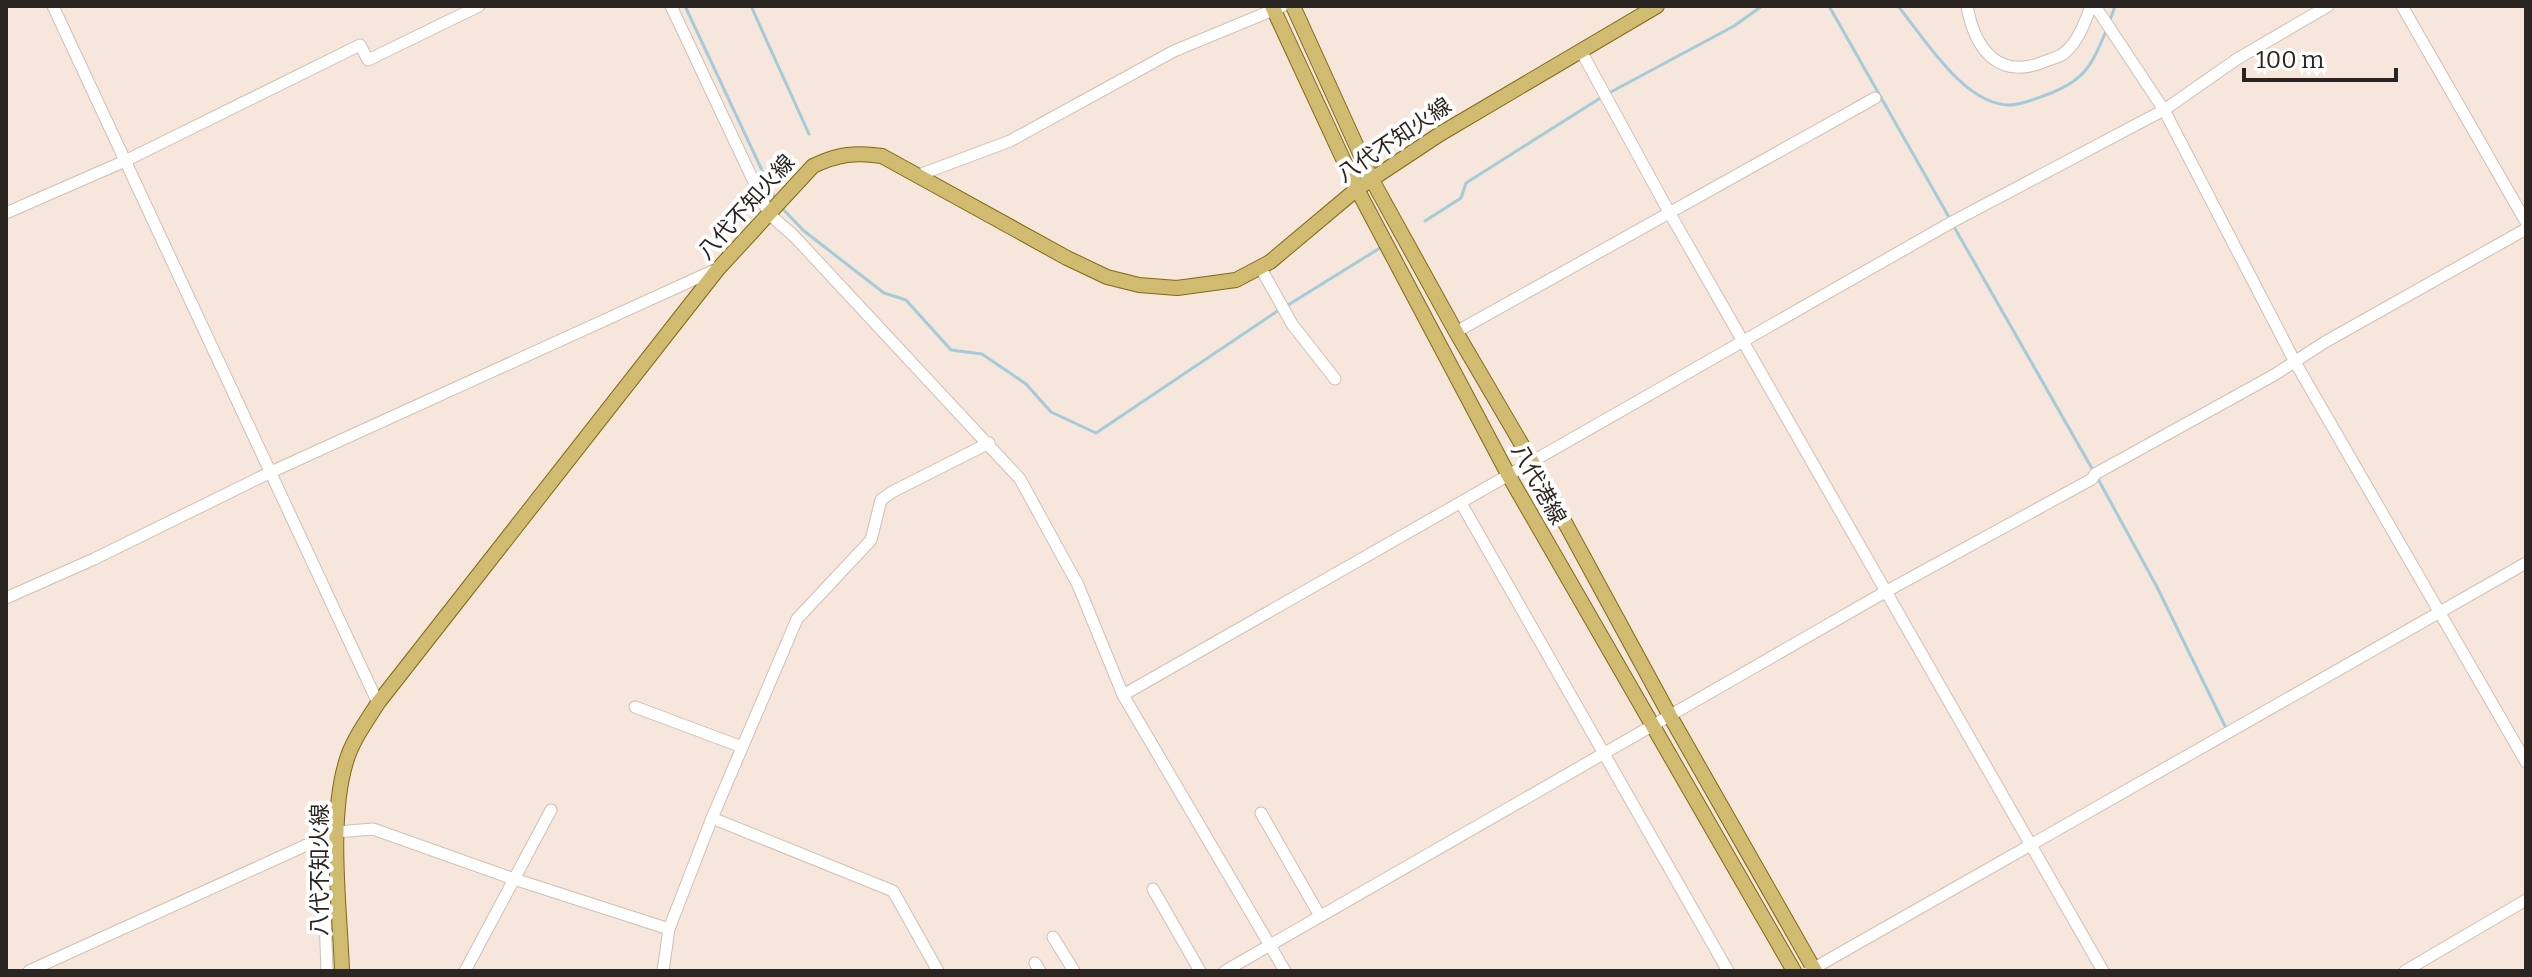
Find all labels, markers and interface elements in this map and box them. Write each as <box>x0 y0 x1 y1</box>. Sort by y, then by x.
scale bar <box>2244 32 2396 82</box>
text: 100 m <box>2256 46 2324 74</box>
street label: 八代不知火線 <box>1332 92 1456 188</box>
street label: 八代不知火線 <box>692 149 800 265</box>
street label: 八代港線 <box>1506 439 1572 529</box>
street label: 八代不知火線 <box>306 804 333 936</box>

